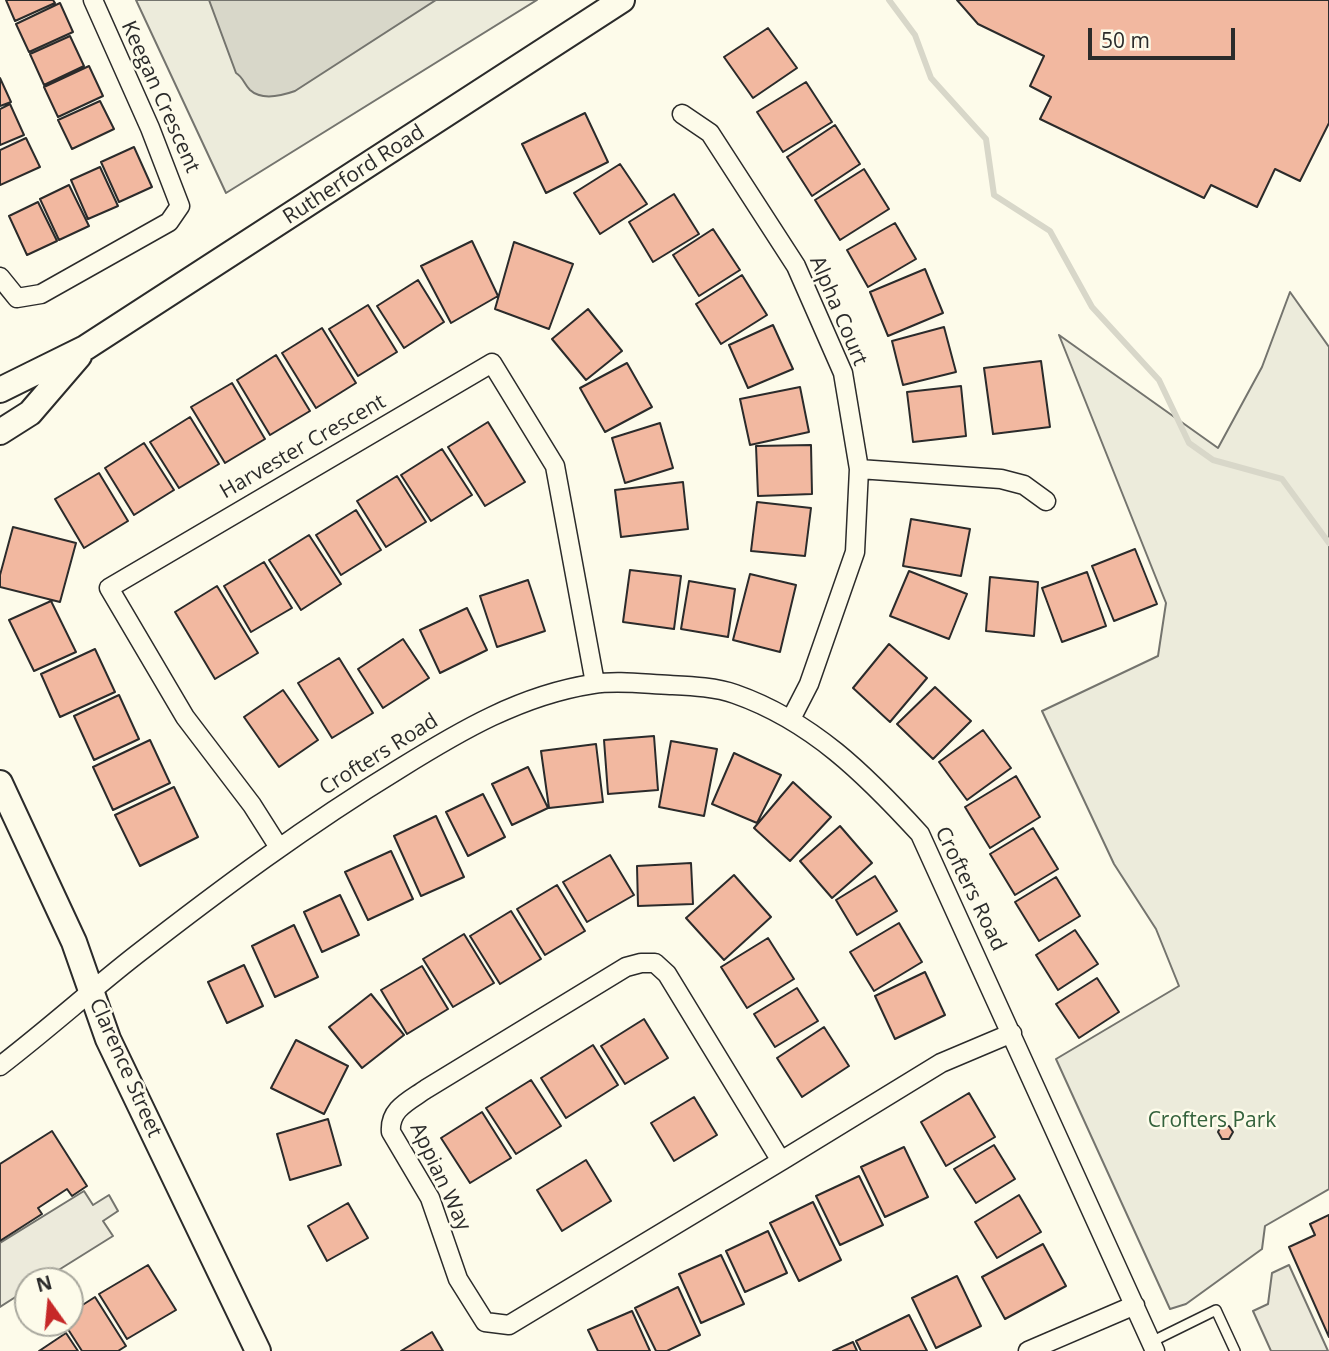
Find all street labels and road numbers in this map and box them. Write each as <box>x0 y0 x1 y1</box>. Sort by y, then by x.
street label: Keegan Crescent <box>115 17 205 177</box>
street label: Rutherford Road <box>279 120 429 230</box>
street label: Alpha Court <box>804 253 872 369</box>
street label: Harvester Crescent <box>216 389 390 505</box>
street label: Crofters Road <box>315 709 443 801</box>
street label: Crofters Road <box>929 823 1011 955</box>
street label: Clarence Street <box>83 995 167 1141</box>
street label: Appian Way <box>404 1119 476 1235</box>

